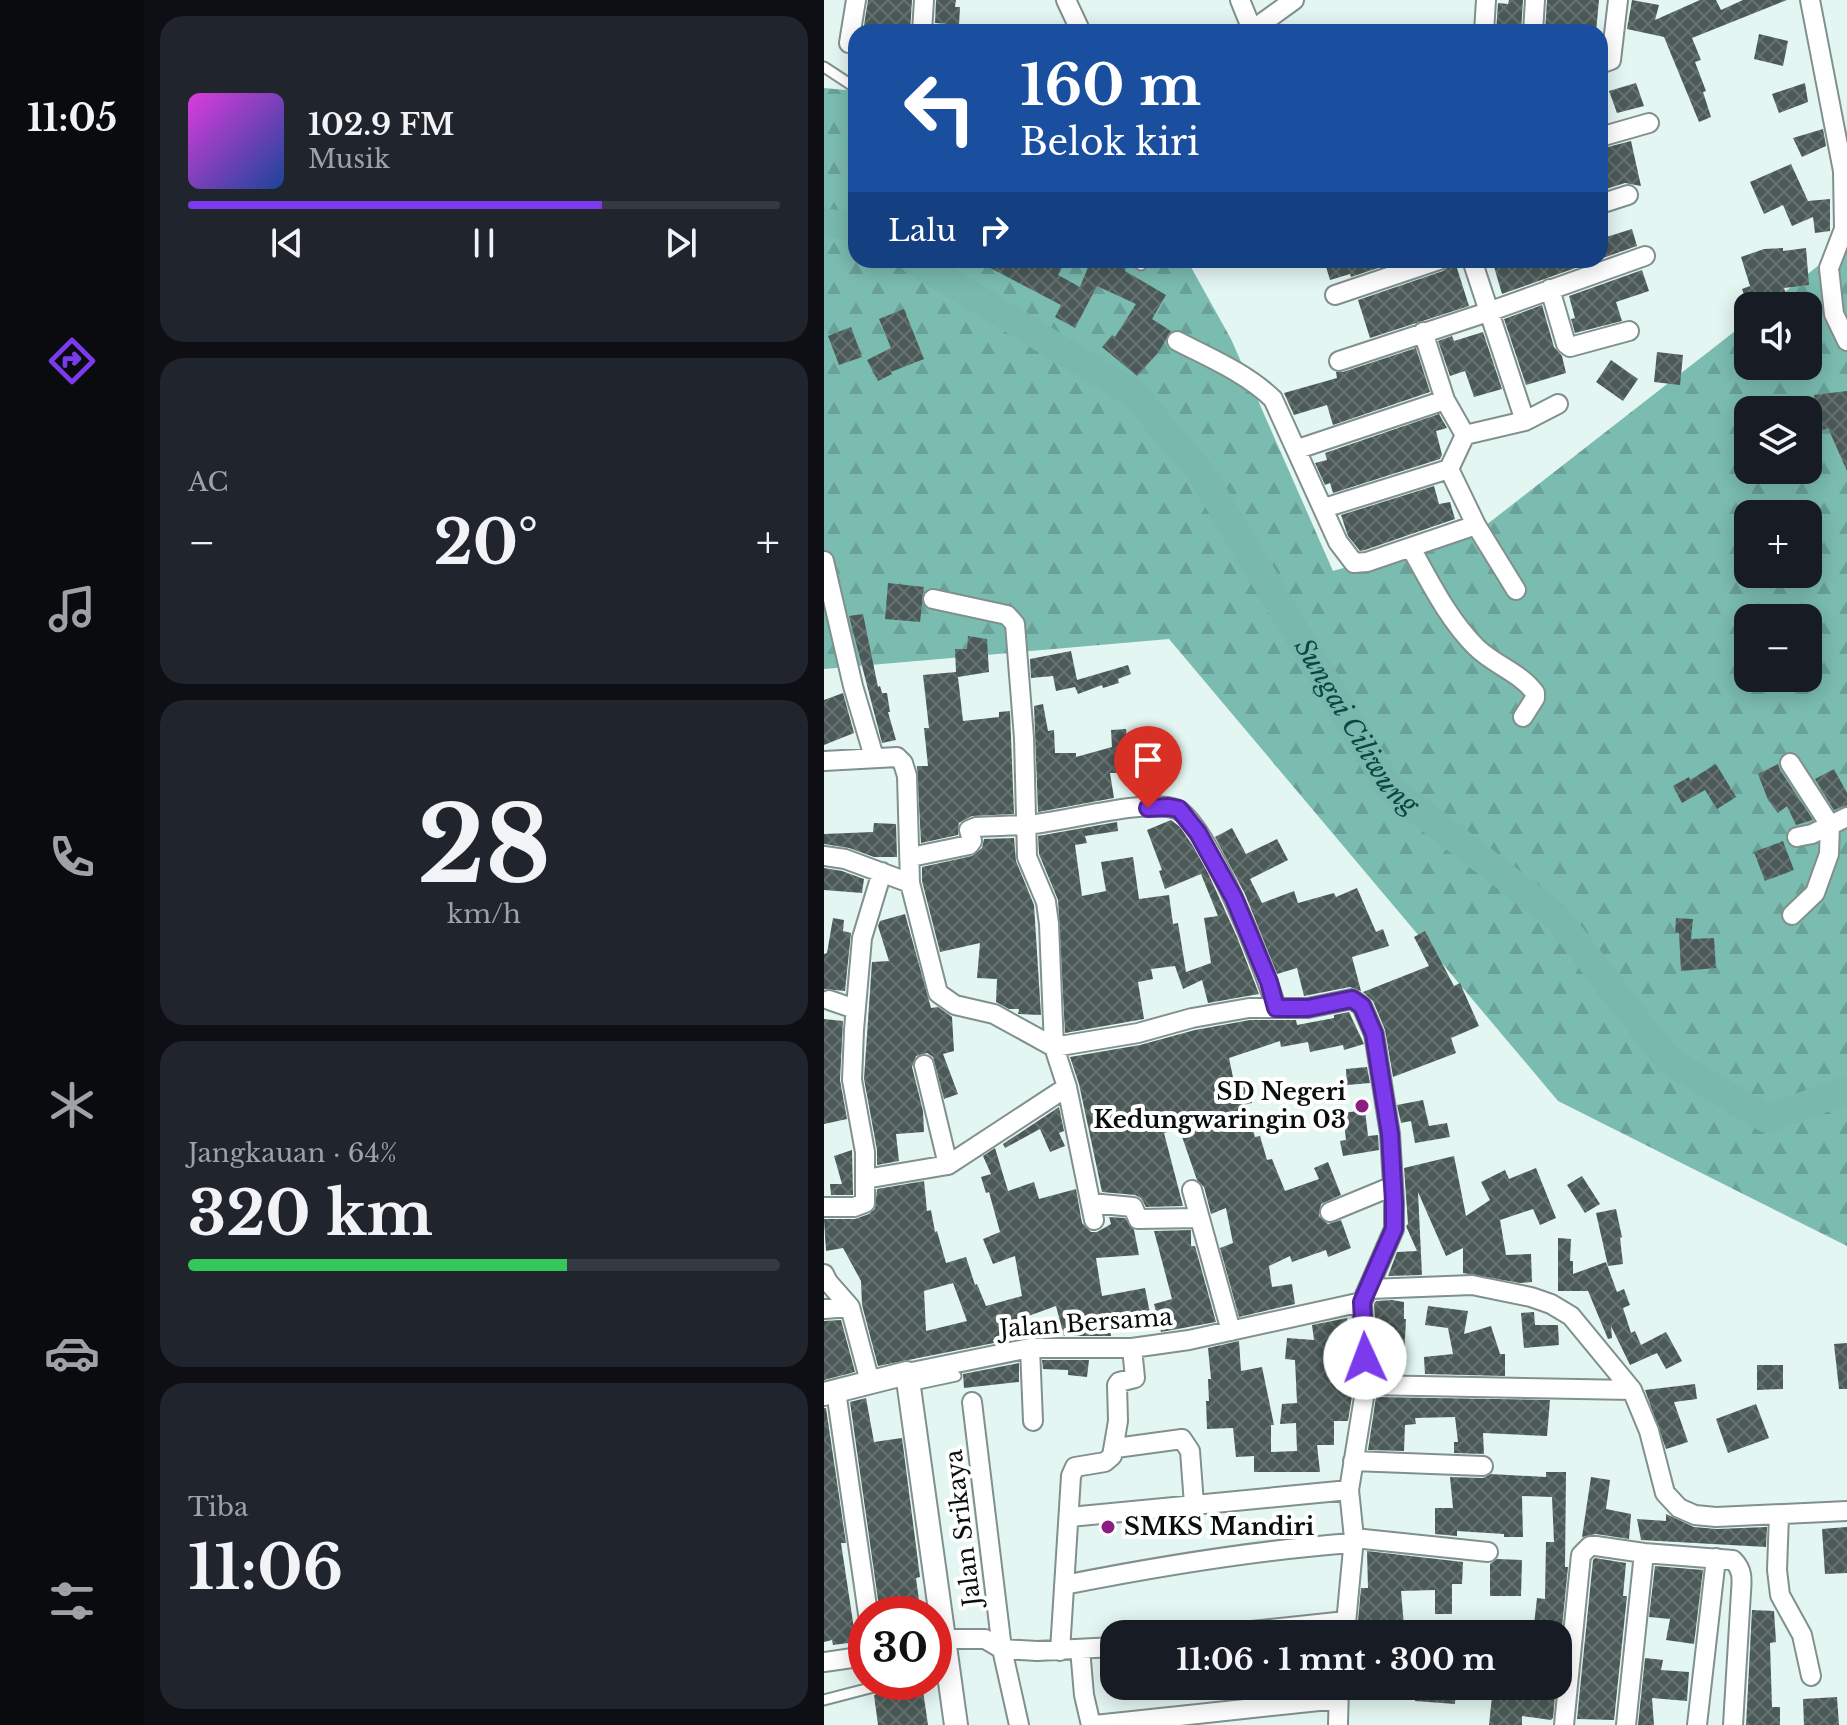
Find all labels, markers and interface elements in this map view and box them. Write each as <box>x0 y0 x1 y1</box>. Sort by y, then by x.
text: 160 m <box>1020 51 1201 120</box>
icon: left <box>888 56 992 160</box>
text: 11:05 <box>27 96 117 141</box>
text: 102.9 FM <box>308 106 454 143</box>
text: Belok kiri <box>1020 120 1199 165</box>
text: Musik <box>308 143 390 175</box>
icon: right <box>972 208 1016 252</box>
text: Lalu <box>888 212 956 249</box>
icon: previous <box>265 221 309 265</box>
icon: pause <box>462 221 506 265</box>
icon: next <box>659 221 703 265</box>
map controls <box>1734 292 1822 692</box>
button: sound <box>1734 292 1822 380</box>
icon: directions <box>44 333 100 389</box>
button: layers <box>1734 396 1822 484</box>
text: AC <box>188 466 228 498</box>
button: + <box>1734 500 1822 588</box>
text: 20° <box>434 506 538 580</box>
text: − <box>188 515 216 570</box>
text: + <box>756 515 780 570</box>
icon: music <box>44 581 100 637</box>
button: − <box>1734 604 1822 692</box>
water label: Sungai Ciliwung <box>1288 633 1426 822</box>
pin <box>1114 726 1182 808</box>
icon: arrive <box>1126 738 1170 782</box>
text: 28 <box>417 781 551 910</box>
icon: phone <box>44 829 100 885</box>
text: km/h <box>447 898 521 930</box>
icon: climate <box>44 1077 100 1133</box>
place label: SD Negeri Kedungwaringin 03 <box>1093 1077 1346 1134</box>
marker: SD Negeri Kedungwaringin 03 <box>1353 1097 1371 1115</box>
text: Jangkauan · 64% <box>188 1137 397 1169</box>
text: 320 km <box>188 1177 433 1251</box>
street label: Jalan Bersama <box>996 1302 1174 1343</box>
position arrow <box>1323 1316 1407 1400</box>
icon: car <box>44 1325 100 1381</box>
street label: Jalan Srikaya <box>938 1447 987 1611</box>
text: Tiba <box>188 1491 248 1523</box>
place label: SMKS Mandiri <box>1124 1512 1314 1541</box>
marker: SMKS Mandiri <box>1099 1518 1117 1536</box>
text: 11:06 <box>188 1531 343 1605</box>
icon: filters <box>44 1573 100 1629</box>
speed limit sign: 30 <box>848 1596 952 1700</box>
text: 11:06 · 1 mnt · 300 m <box>1176 1641 1496 1678</box>

